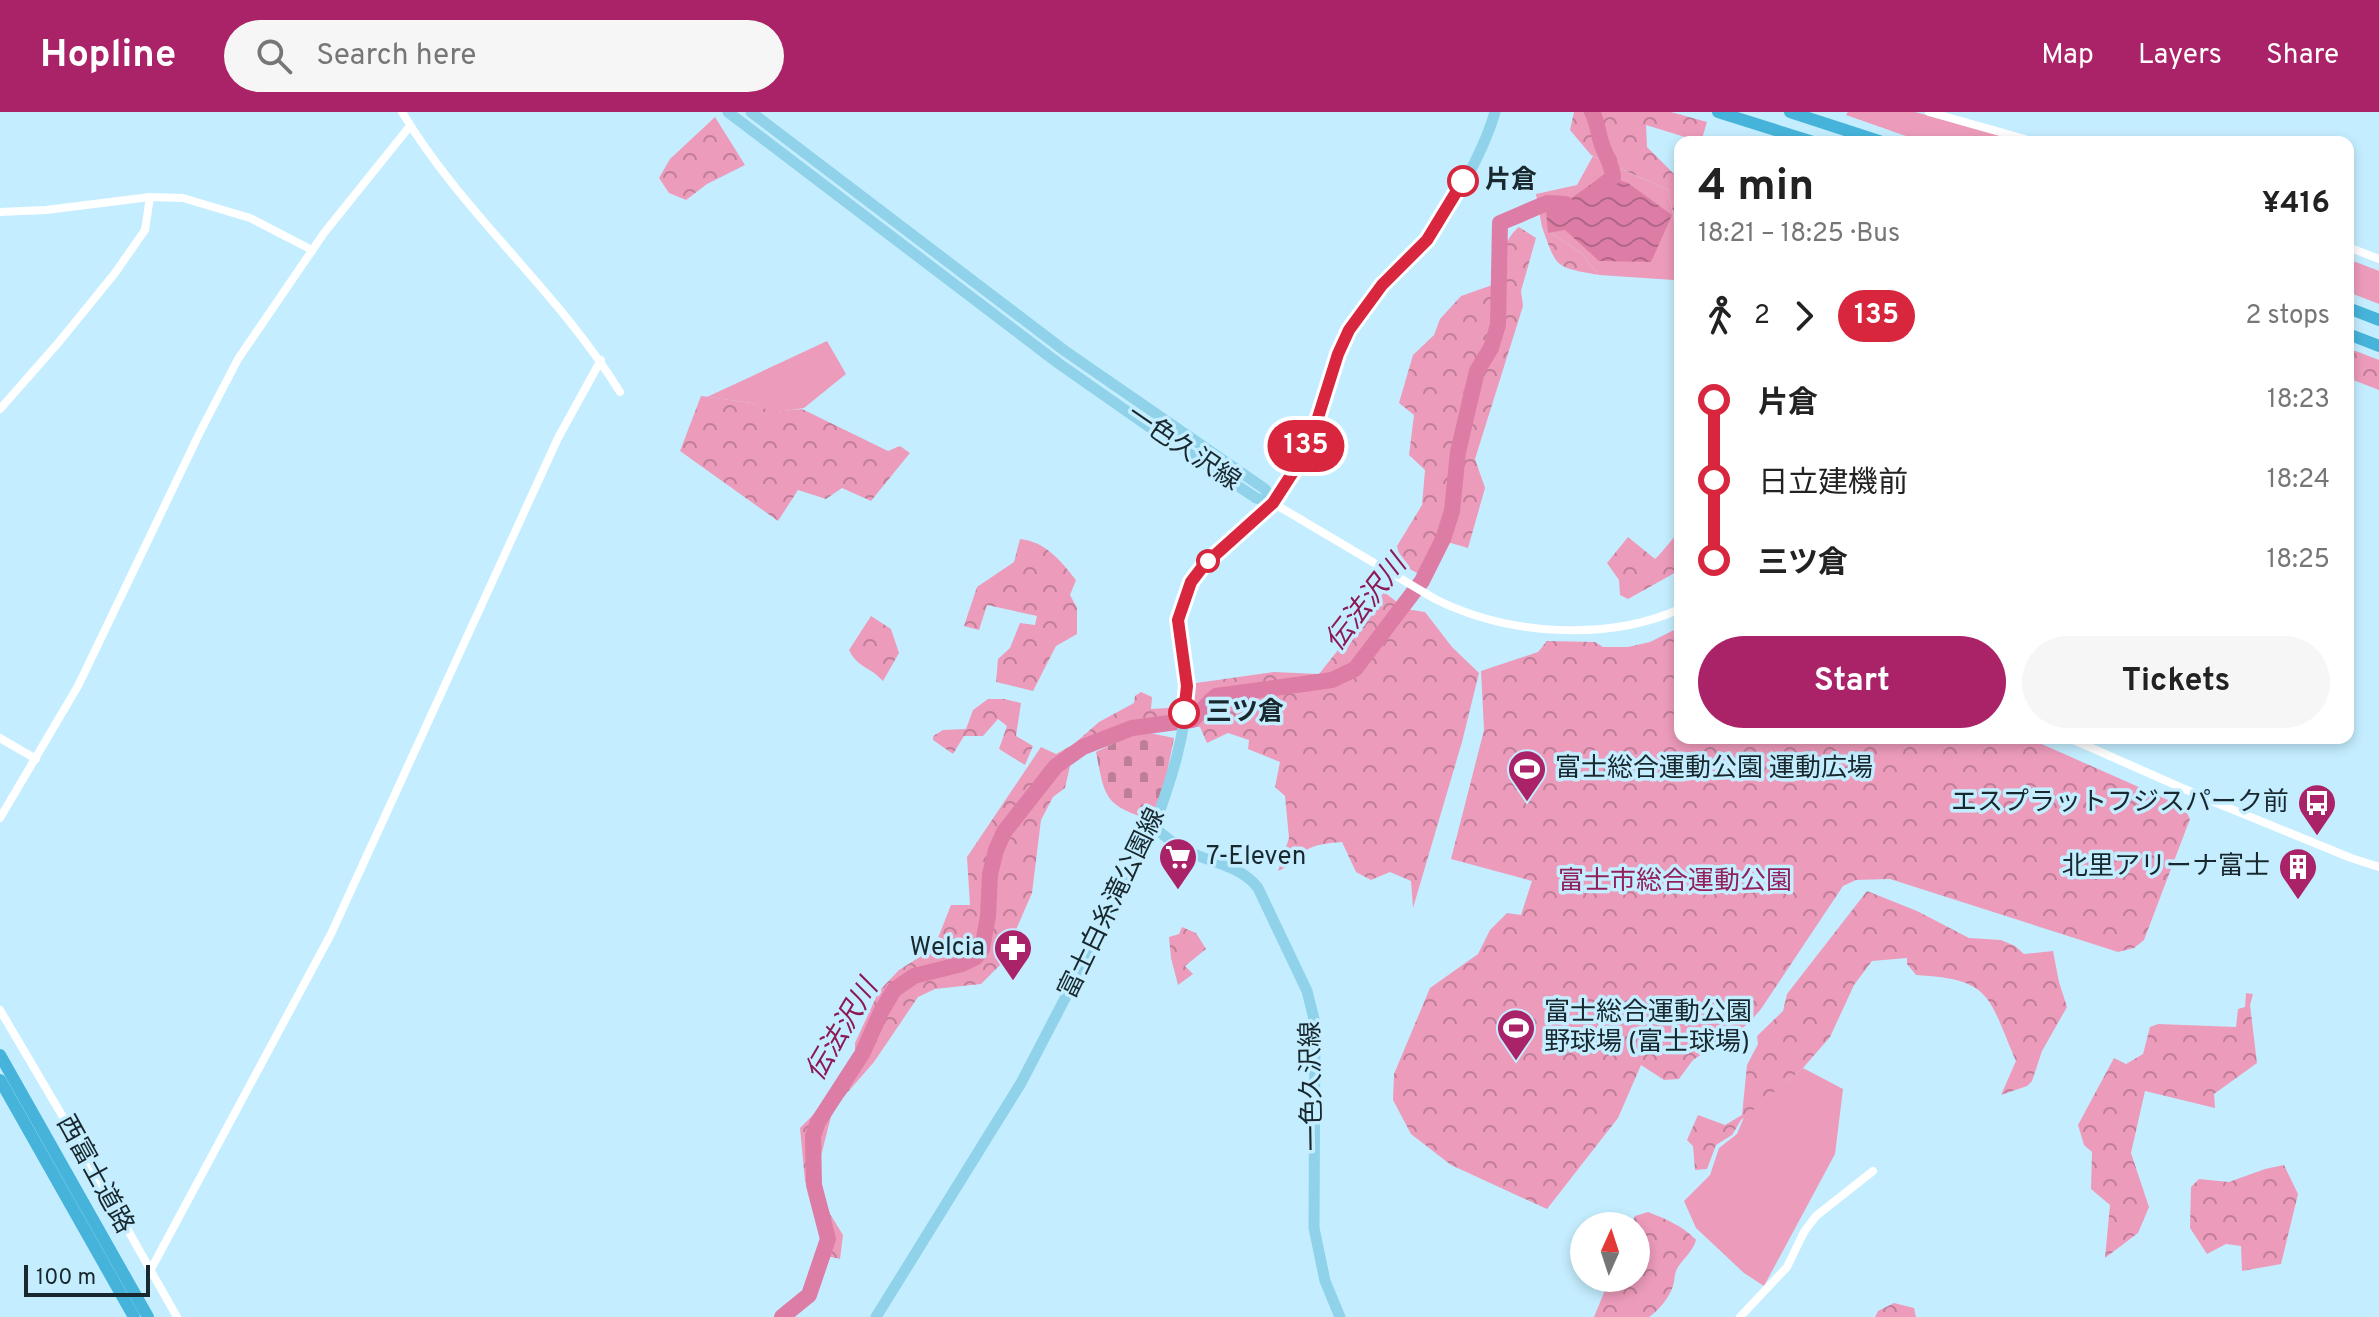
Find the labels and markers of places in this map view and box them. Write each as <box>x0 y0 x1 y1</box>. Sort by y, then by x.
place label: 片倉 <box>1485 165 1537 198</box>
marker: 片倉 <box>1448 166 1478 196</box>
unlabelled marker <box>1197 550 1219 572</box>
place label: 三ツ倉 <box>1206 697 1284 730</box>
marker: 三ツ倉 <box>1169 698 1199 728</box>
sports icon: 富士総合運動公園 運動広場 <box>1506 748 1548 803</box>
place label: 富士総合運動公園 運動広場 <box>1555 753 1873 786</box>
bus stop icon: エスプラットフジスパーク前 <box>2296 782 2338 837</box>
place label: エスプラットフジスパーク前 <box>1951 787 2289 820</box>
supermarket icon: 7-Eleven <box>1157 836 1199 891</box>
place label: 7-Eleven <box>1206 841 1306 874</box>
building icon: 北里アリーナ富士 <box>2277 846 2319 901</box>
place label: 北里アリーナ富士 <box>2062 851 2270 884</box>
pharmacy icon: Welcia <box>992 927 1034 982</box>
place label: Welcia <box>910 932 985 965</box>
place label: 富士総合運動公園 野球場 (富士球場) <box>1544 997 1752 1060</box>
sports icon: 富士総合運動公園 野球場 (富士球場) <box>1495 1007 1537 1062</box>

